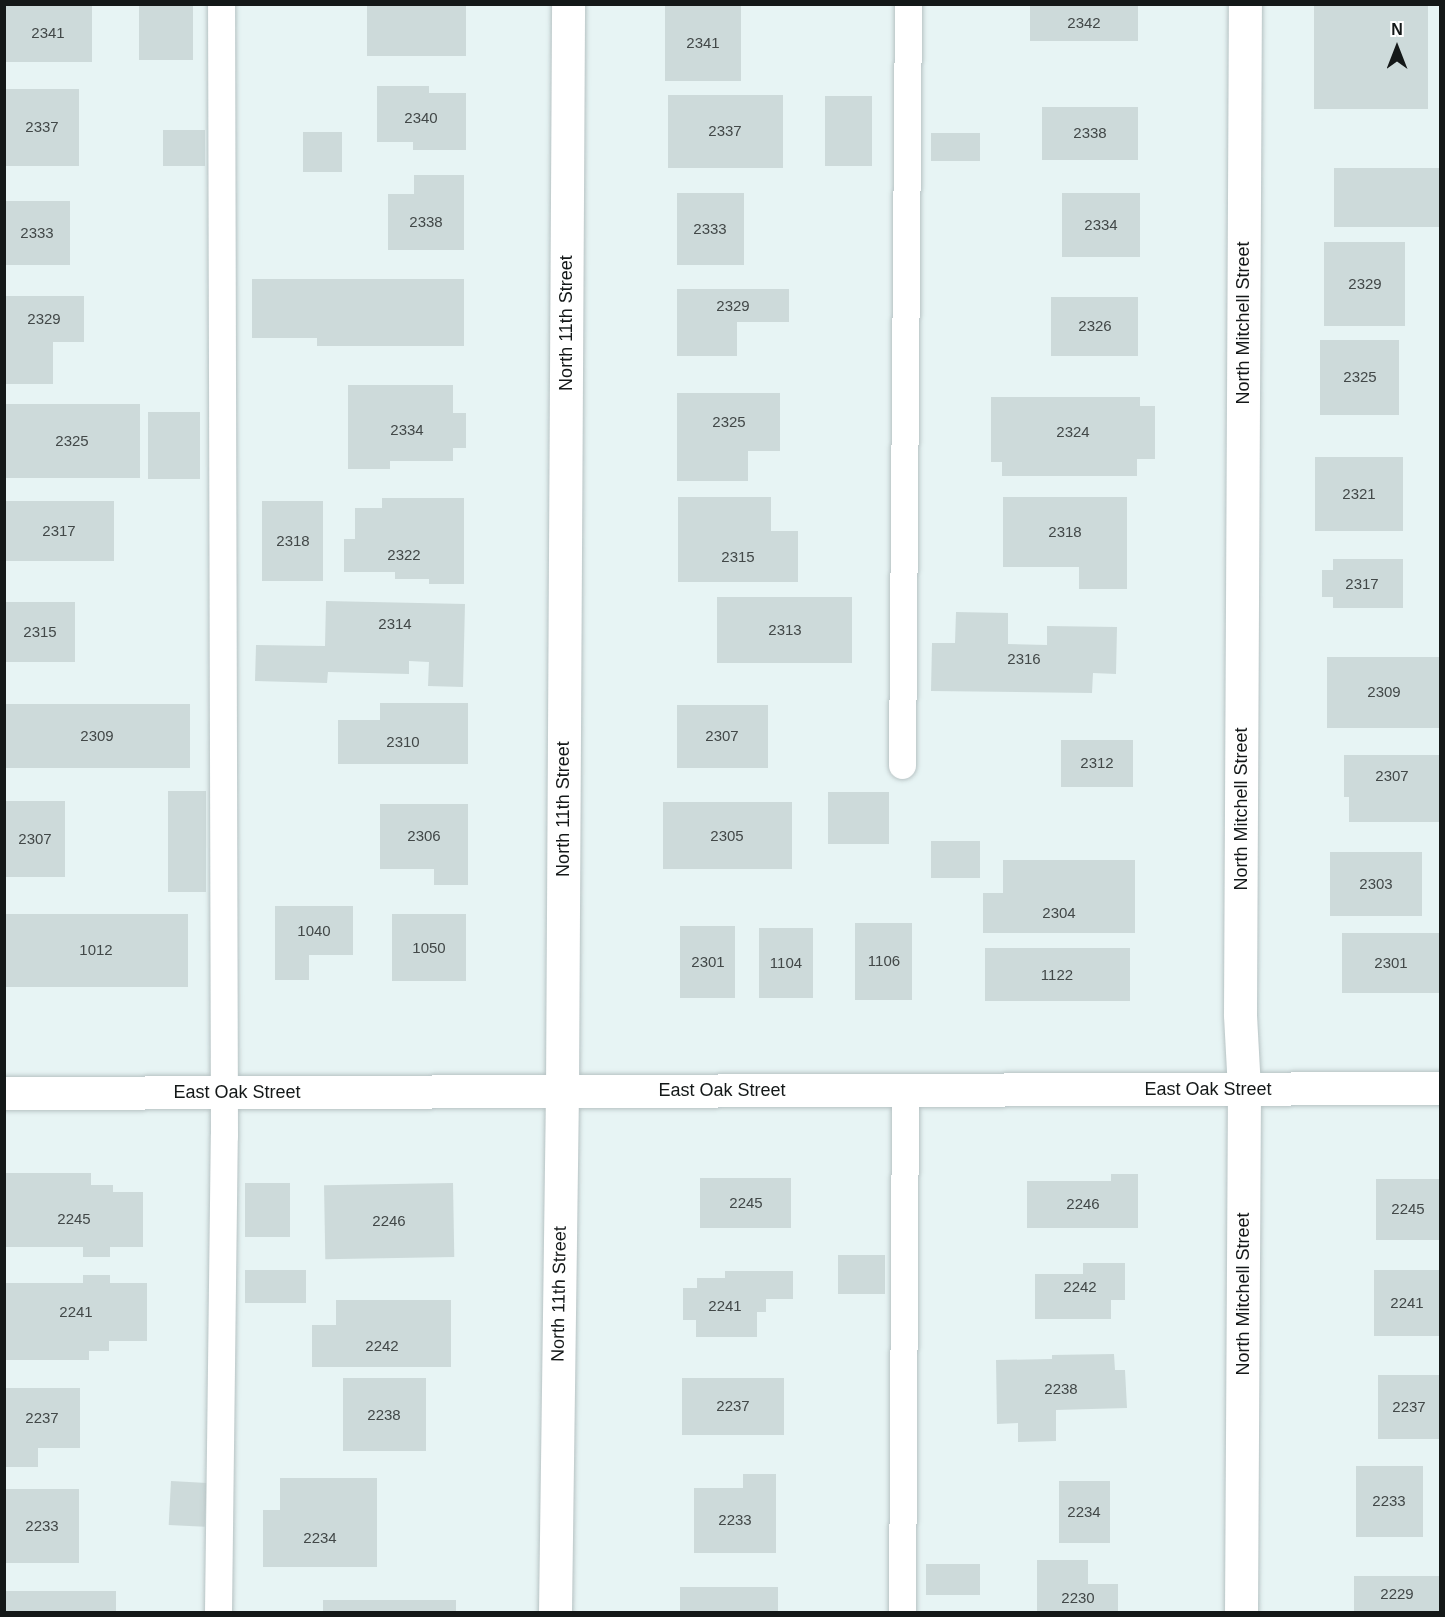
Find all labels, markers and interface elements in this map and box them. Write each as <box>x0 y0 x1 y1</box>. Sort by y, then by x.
house number: 2342 <box>1067 14 1101 32</box>
north arrow <box>1367 18 1427 78</box>
text: N <box>1391 21 1403 38</box>
house number: 2341 <box>31 24 65 42</box>
house number: 2341 <box>686 34 720 52</box>
house number: 2340 <box>404 109 438 127</box>
house number: 2337 <box>25 118 59 136</box>
house number: 2337 <box>708 122 742 140</box>
house number: 2338 <box>1073 124 1107 142</box>
house number: 2338 <box>409 213 443 231</box>
house number: 2334 <box>1084 216 1118 234</box>
house number: 2333 <box>693 220 727 238</box>
house number: 2333 <box>20 224 54 242</box>
street label: North Mitchell Street <box>1232 241 1254 405</box>
street label: North 11th Street <box>555 255 577 391</box>
house number: 2329 <box>1348 275 1382 293</box>
house number: 2329 <box>716 297 750 315</box>
house number: 2329 <box>27 310 61 328</box>
house number: 2326 <box>1078 317 1112 335</box>
house number: 2325 <box>1343 368 1377 386</box>
house number: 2325 <box>712 413 746 431</box>
house number: 2334 <box>390 421 424 439</box>
house number: 2324 <box>1056 423 1090 441</box>
house number: 2325 <box>55 432 89 450</box>
house number: 2321 <box>1342 485 1376 503</box>
house number: 2317 <box>42 522 76 540</box>
house number: 2318 <box>1048 523 1082 541</box>
house number: 2318 <box>276 532 310 550</box>
house number: 2322 <box>387 546 421 564</box>
house number: 2315 <box>721 548 755 566</box>
house number: 2317 <box>1345 575 1379 593</box>
house number: 2314 <box>378 615 412 633</box>
house number: 2313 <box>768 621 802 639</box>
house number: 2315 <box>23 623 57 641</box>
house number: 2316 <box>1007 650 1041 668</box>
house number: 2309 <box>1367 683 1401 701</box>
house number: 2309 <box>80 727 114 745</box>
house number: 2307 <box>705 727 739 745</box>
street label: North Mitchell Street <box>1230 727 1252 891</box>
house number: 2310 <box>386 733 420 751</box>
street label: North 11th Street <box>552 741 574 877</box>
house number: 2312 <box>1080 754 1114 772</box>
house number: 2307 <box>1375 767 1409 785</box>
house number: 2306 <box>407 827 441 845</box>
house number: 2305 <box>710 827 744 845</box>
house number: 2307 <box>18 830 52 848</box>
house number: 2303 <box>1359 875 1393 893</box>
house number: 2304 <box>1042 904 1076 922</box>
house number: 1040 <box>297 922 331 940</box>
house number: 1050 <box>412 939 446 957</box>
house number: 1012 <box>79 941 113 959</box>
house number: 1106 <box>868 952 900 970</box>
house number: 2301 <box>691 953 725 971</box>
house number: 1104 <box>770 954 802 972</box>
house number: 2301 <box>1374 954 1408 972</box>
house number: 1122 <box>1041 966 1073 984</box>
street label: East Oak Street <box>1144 1078 1272 1100</box>
street label: East Oak Street <box>658 1079 786 1101</box>
street label: East Oak Street <box>173 1081 301 1103</box>
house number: 2245 <box>729 1194 763 1212</box>
house number: 2246 <box>1066 1195 1100 1213</box>
house number: 2245 <box>1391 1200 1425 1218</box>
house number: 2245 <box>57 1210 91 1228</box>
house number: 2246 <box>372 1212 406 1230</box>
street label: North Mitchell Street <box>1232 1212 1254 1376</box>
street label: North 11th Street <box>547 1226 571 1362</box>
house number: 2242 <box>1063 1278 1097 1296</box>
house number: 2241 <box>1390 1294 1424 1312</box>
house number: 2241 <box>708 1297 742 1315</box>
house number: 2241 <box>59 1303 93 1321</box>
house number: 2242 <box>365 1337 399 1355</box>
house number: 2238 <box>1044 1380 1078 1398</box>
house number: 2237 <box>716 1397 750 1415</box>
house number: 2237 <box>1392 1398 1426 1416</box>
house number: 2238 <box>367 1406 401 1424</box>
house number: 2237 <box>25 1409 59 1427</box>
house number: 2233 <box>1372 1492 1406 1510</box>
house number: 2234 <box>1067 1503 1101 1521</box>
house number: 2233 <box>718 1511 752 1529</box>
house number: 2233 <box>25 1517 59 1535</box>
house number: 2234 <box>303 1529 337 1547</box>
house number: 2229 <box>1380 1585 1414 1603</box>
house number: 2230 <box>1061 1589 1095 1607</box>

